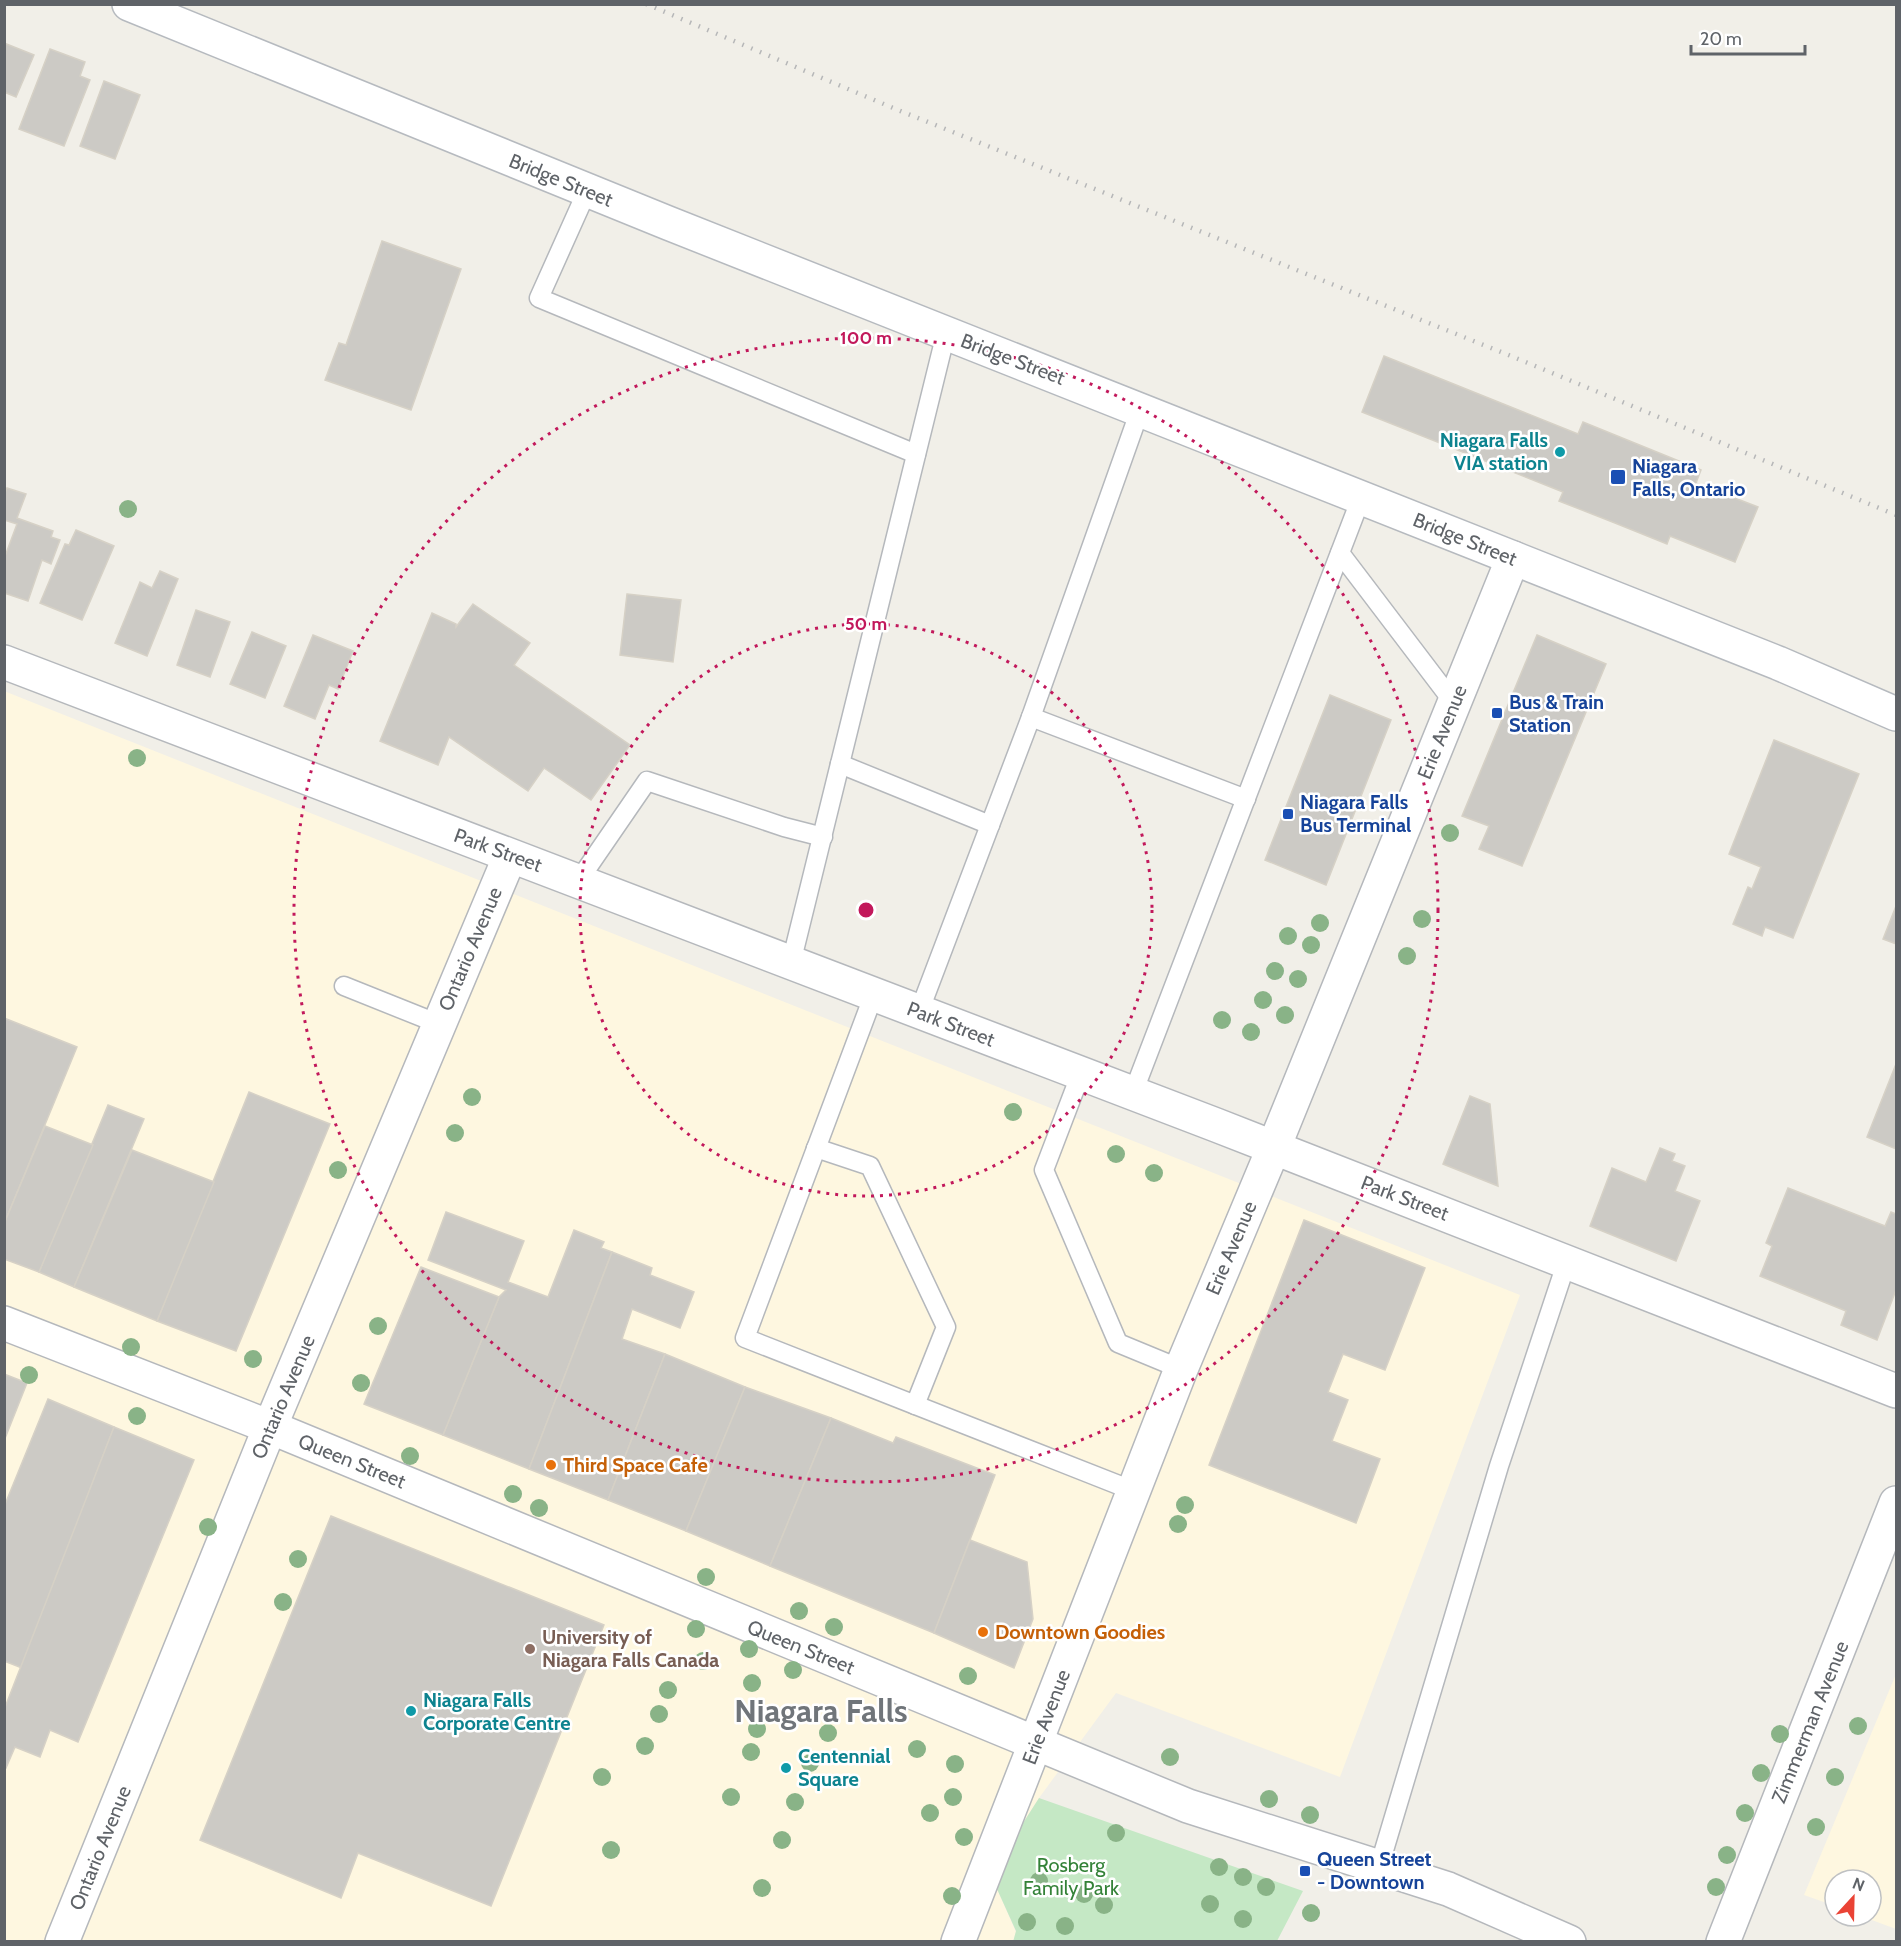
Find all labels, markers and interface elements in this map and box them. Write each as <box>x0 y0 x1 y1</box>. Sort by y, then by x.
scale bar <box>1691 18 1805 56</box>
text: 20 m <box>1700 28 1742 50</box>
street label: Bridge Street <box>506 148 617 212</box>
text: 100 m <box>840 327 892 349</box>
street label: Bridge Street <box>958 328 1069 390</box>
place label: Niagara Falls VIA station <box>1440 428 1548 475</box>
marker: Niagara Falls VIA station <box>1553 445 1567 459</box>
place label: Niagara Falls, Ontario <box>1632 454 1745 501</box>
marker: Niagara Falls, Ontario <box>1609 468 1627 486</box>
street label: Bridge Street <box>1410 507 1521 571</box>
text: 50 m <box>845 613 887 635</box>
street label: Erie Avenue <box>1412 681 1472 783</box>
place label: Bus & Train Station <box>1509 690 1604 737</box>
marker: Bus & Train Station <box>1490 706 1504 720</box>
place label: Niagara Falls Bus Terminal <box>1300 790 1411 837</box>
marker: Niagara Falls Bus Terminal <box>1281 807 1295 821</box>
street label: Park Street <box>451 823 546 877</box>
street label: Ontario Avenue <box>433 884 507 1014</box>
centre of rings <box>856 900 876 920</box>
street label: Park Street <box>904 996 998 1052</box>
street label: Park Street <box>1358 1170 1452 1226</box>
street label: Erie Avenue <box>1200 1197 1262 1299</box>
street label: Ontario Avenue <box>246 1332 320 1462</box>
street label: Queen Street <box>295 1429 409 1493</box>
place label: Third Space Cafe <box>563 1453 708 1477</box>
marker: Third Space Cafe <box>544 1458 558 1472</box>
street label: Queen Street <box>744 1615 858 1679</box>
place label: Downtown Goodies <box>995 1620 1165 1644</box>
place label: University of Niagara Falls Canada <box>542 1625 719 1672</box>
marker: Downtown Goodies <box>976 1625 990 1639</box>
street label: Zimmerman Avenue <box>1766 1637 1854 1807</box>
marker: University of Niagara Falls Canada <box>523 1642 537 1656</box>
street label: Erie Avenue <box>1017 1666 1075 1768</box>
place label: Niagara Falls Corporate Centre <box>423 1688 571 1735</box>
district label: Niagara Falls <box>734 1691 908 1730</box>
marker: Niagara Falls Corporate Centre <box>404 1704 418 1718</box>
place label: Centennial Square <box>798 1744 890 1791</box>
marker: Centennial Square <box>779 1761 793 1775</box>
street label: Ontario Avenue <box>64 1782 136 1914</box>
place label: Queen Street - Downtown <box>1317 1847 1432 1894</box>
park label: Rosberg Family Park <box>1023 1853 1119 1900</box>
marker: Queen Street - Downtown <box>1298 1864 1312 1878</box>
north arrow <box>1823 1868 1883 1928</box>
text: N <box>1850 1874 1867 1895</box>

